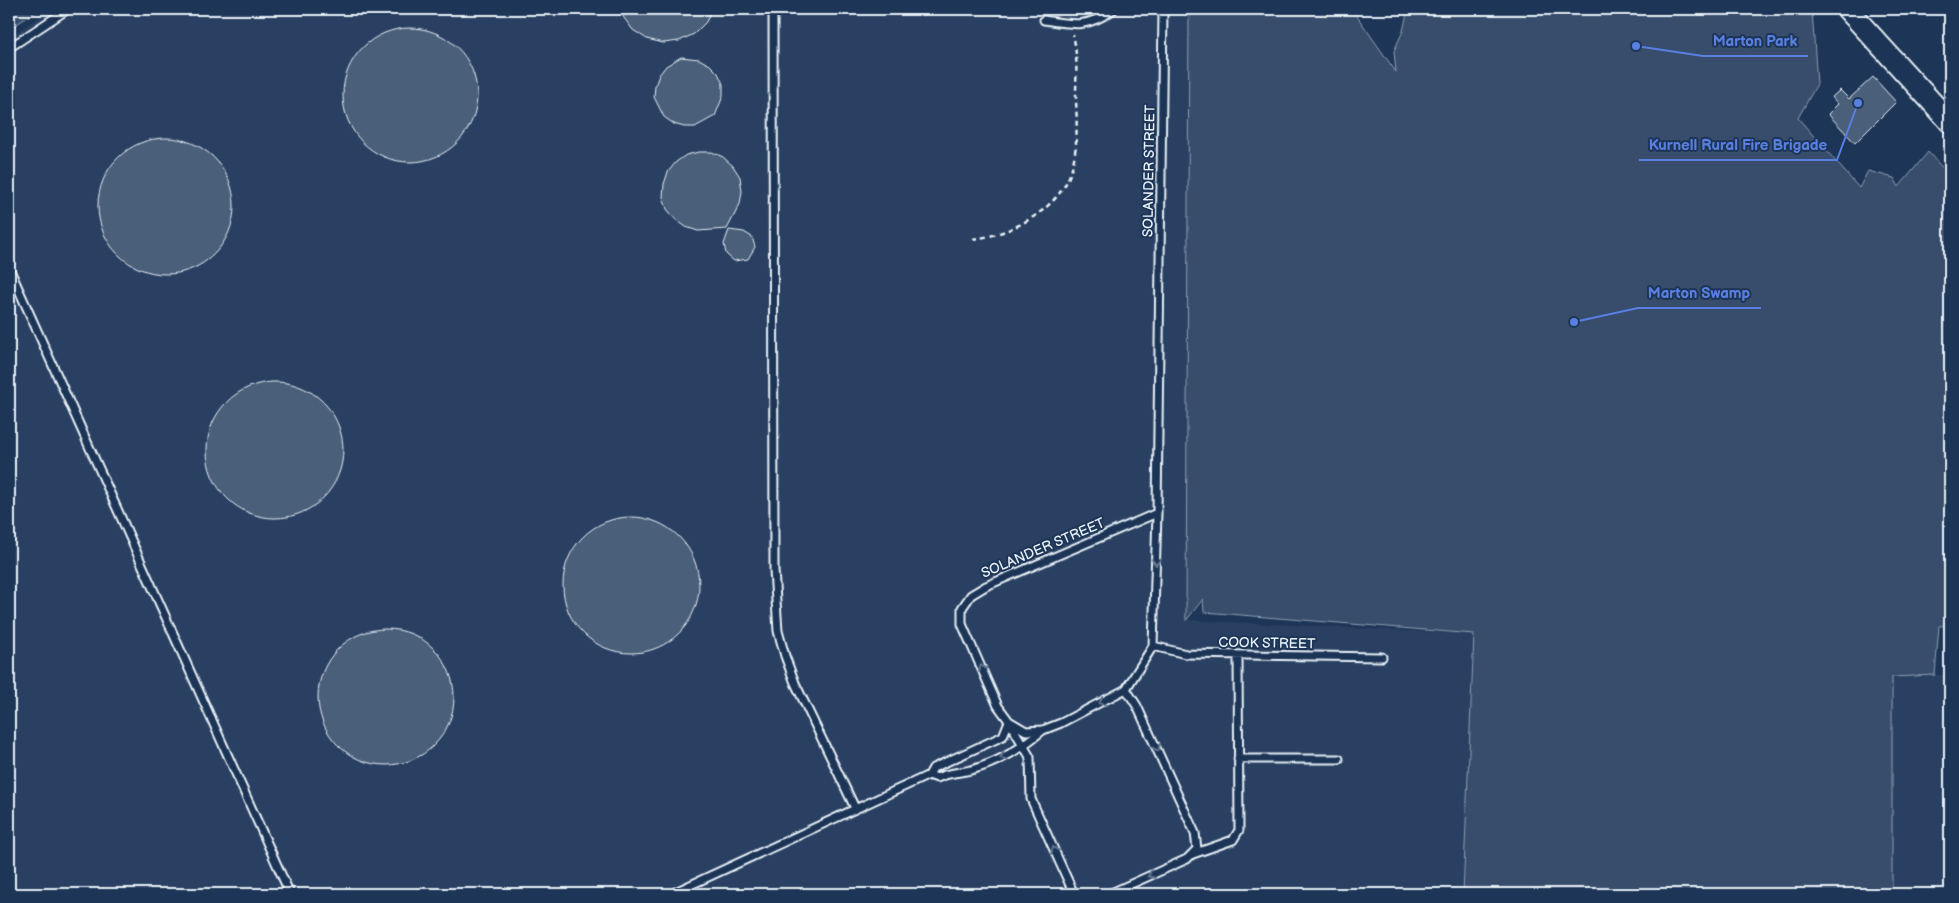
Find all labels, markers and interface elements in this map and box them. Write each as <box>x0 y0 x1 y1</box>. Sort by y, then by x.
callout: Marton Park <box>1703 26 1808 56</box>
text: Marton Park <box>1713 32 1797 51</box>
street label: SOLANDER STREET <box>1139 104 1159 237</box>
callout: Kurnell Rural Fire Brigade <box>1639 130 1837 160</box>
text: Kurnell Rural Fire Brigade <box>1649 136 1828 155</box>
callout: Marton Swamp <box>1638 278 1761 308</box>
text: Marton Swamp <box>1648 284 1751 303</box>
street label: SOLANDER STREET <box>979 514 1108 582</box>
one-way arrow <box>1151 558 1162 566</box>
street label: COOK STREET <box>1218 634 1316 652</box>
one-way arrow <box>977 664 988 673</box>
one-way arrow <box>1098 696 1107 706</box>
one-way arrow <box>1151 743 1161 752</box>
one-way arrow <box>999 752 1007 762</box>
one-way arrow <box>1049 846 1060 855</box>
one-way arrow <box>1147 868 1156 879</box>

